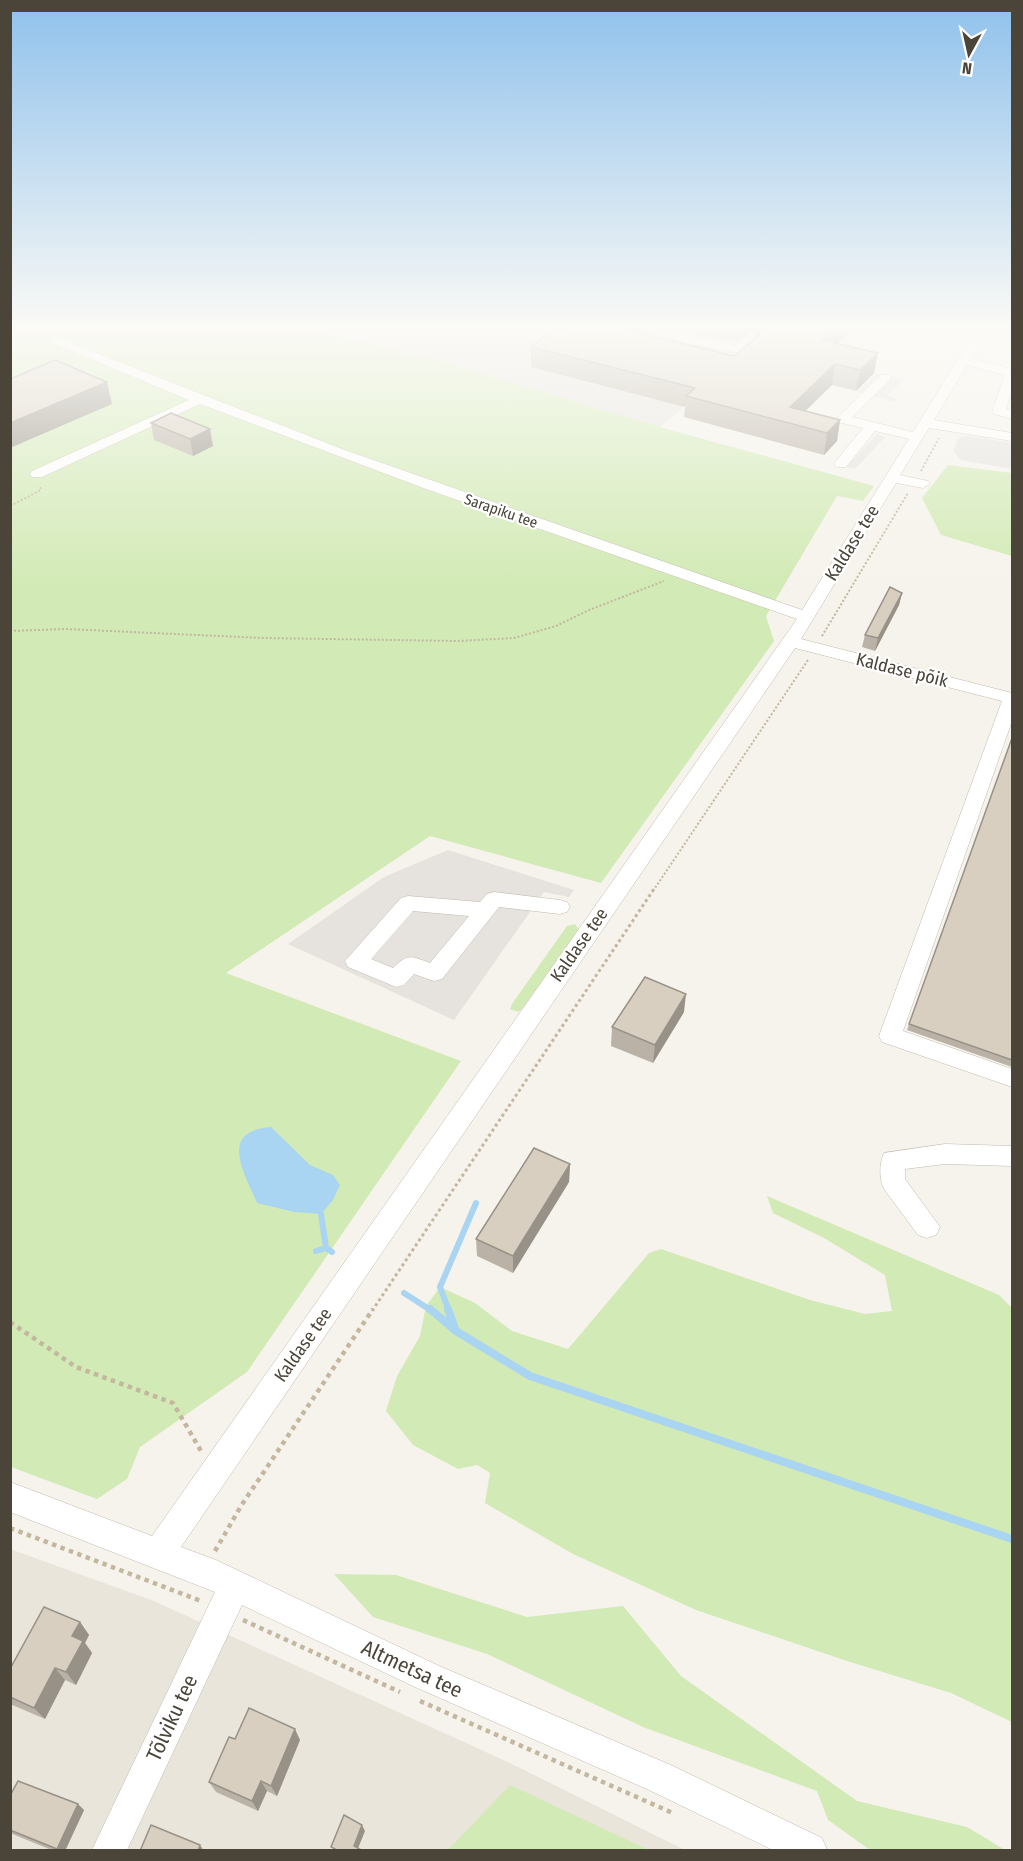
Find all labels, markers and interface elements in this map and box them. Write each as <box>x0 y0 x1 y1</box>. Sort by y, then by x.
north arrow <box>939 24 999 84</box>
text: N <box>961 58 973 78</box>
street label: Sarapiku tee <box>462 490 540 532</box>
street label: Kaldase tee <box>820 501 884 585</box>
street label: Kaldase põik <box>854 648 951 692</box>
street label: Kaldase tee <box>546 904 613 986</box>
street label: Kaldase tee <box>270 1304 337 1386</box>
street label: Altmetsa tee <box>357 1634 467 1704</box>
street label: Tõlviku tee <box>141 1671 203 1765</box>

